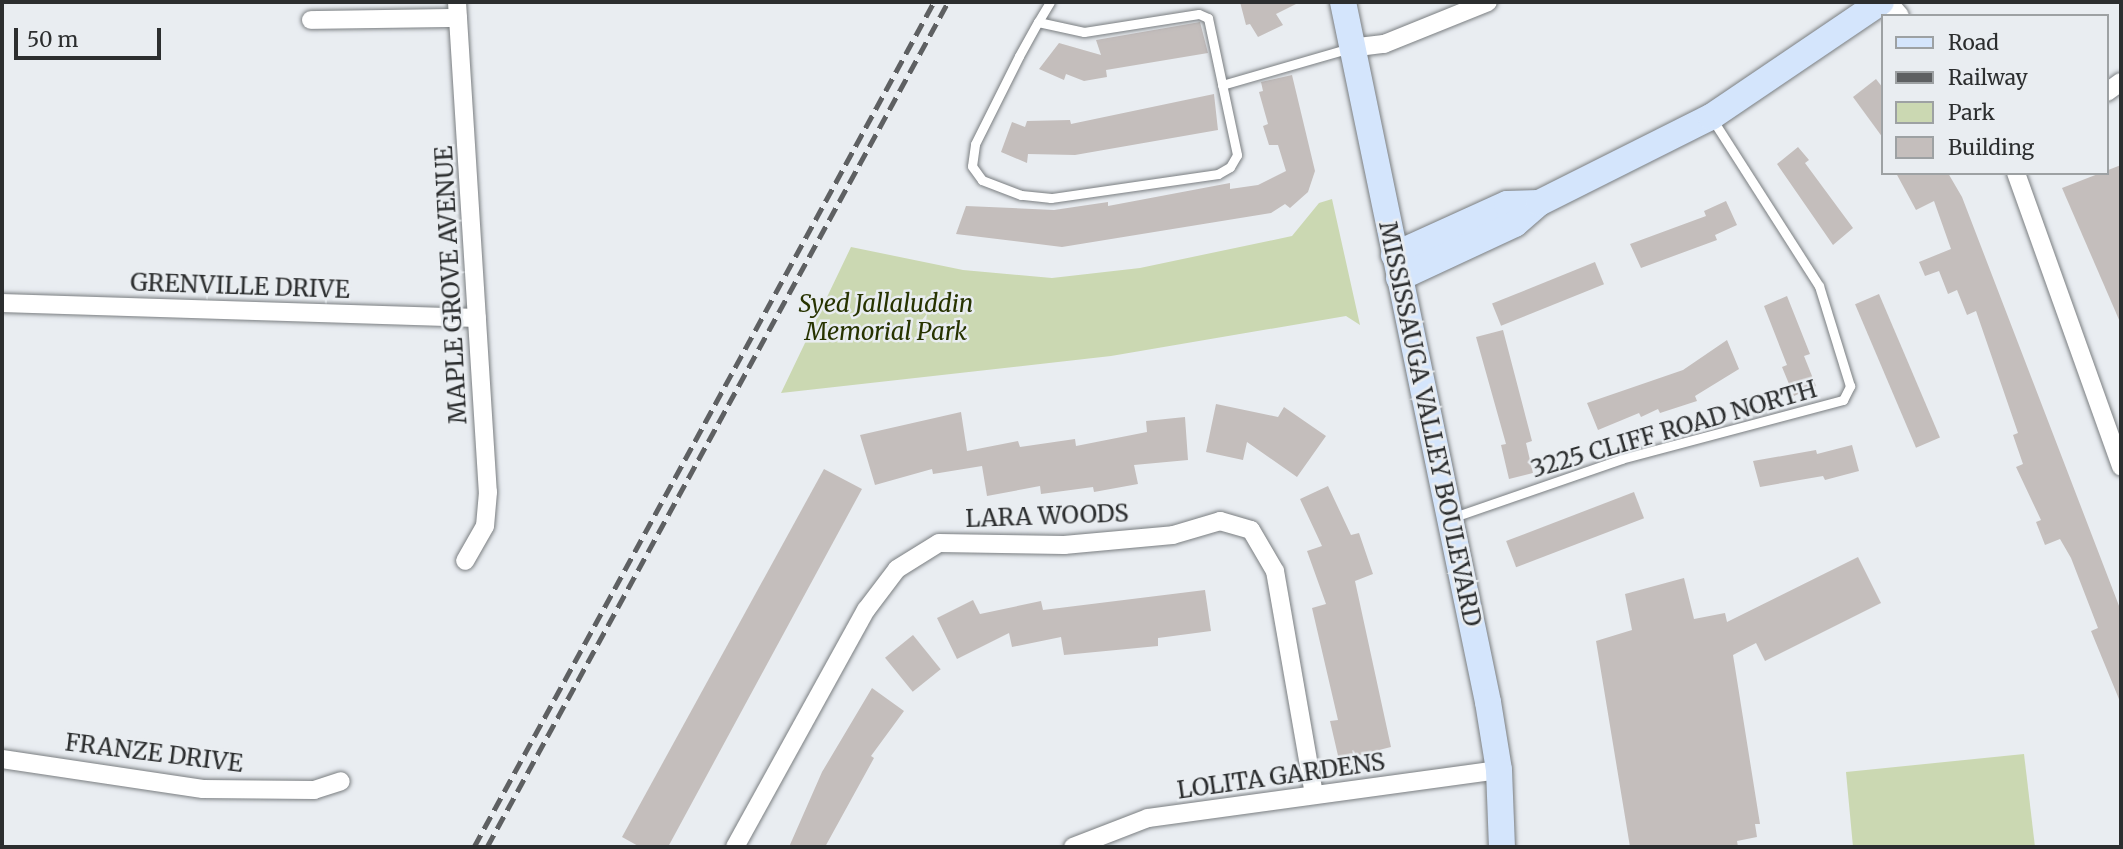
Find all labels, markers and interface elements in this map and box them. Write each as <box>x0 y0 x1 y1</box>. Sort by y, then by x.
scale bar <box>18 14 164 58</box>
legend <box>1882 14 2109 175</box>
text: 50 m <box>27 26 78 53</box>
text: Road <box>1948 29 1999 56</box>
text: Railway <box>1948 64 2028 91</box>
text: Park <box>1948 99 1995 126</box>
text: Building <box>1948 134 2034 161</box>
street label: MAPLE GROVE AVENUE <box>429 145 473 425</box>
street label: MISSISSAUGA VALLEY BOULEVARD <box>1373 219 1487 629</box>
street label: GRENVILLE DRIVE <box>130 268 350 304</box>
park label: Syed Jallaluddin Memorial Park <box>799 290 973 346</box>
street label: 3225 CLIFF ROAD NORTH <box>1528 374 1820 484</box>
street label: LARA WOODS <box>965 499 1129 533</box>
street label: FRANZE DRIVE <box>63 728 245 778</box>
street label: LOLITA GARDENS <box>1175 747 1387 805</box>

